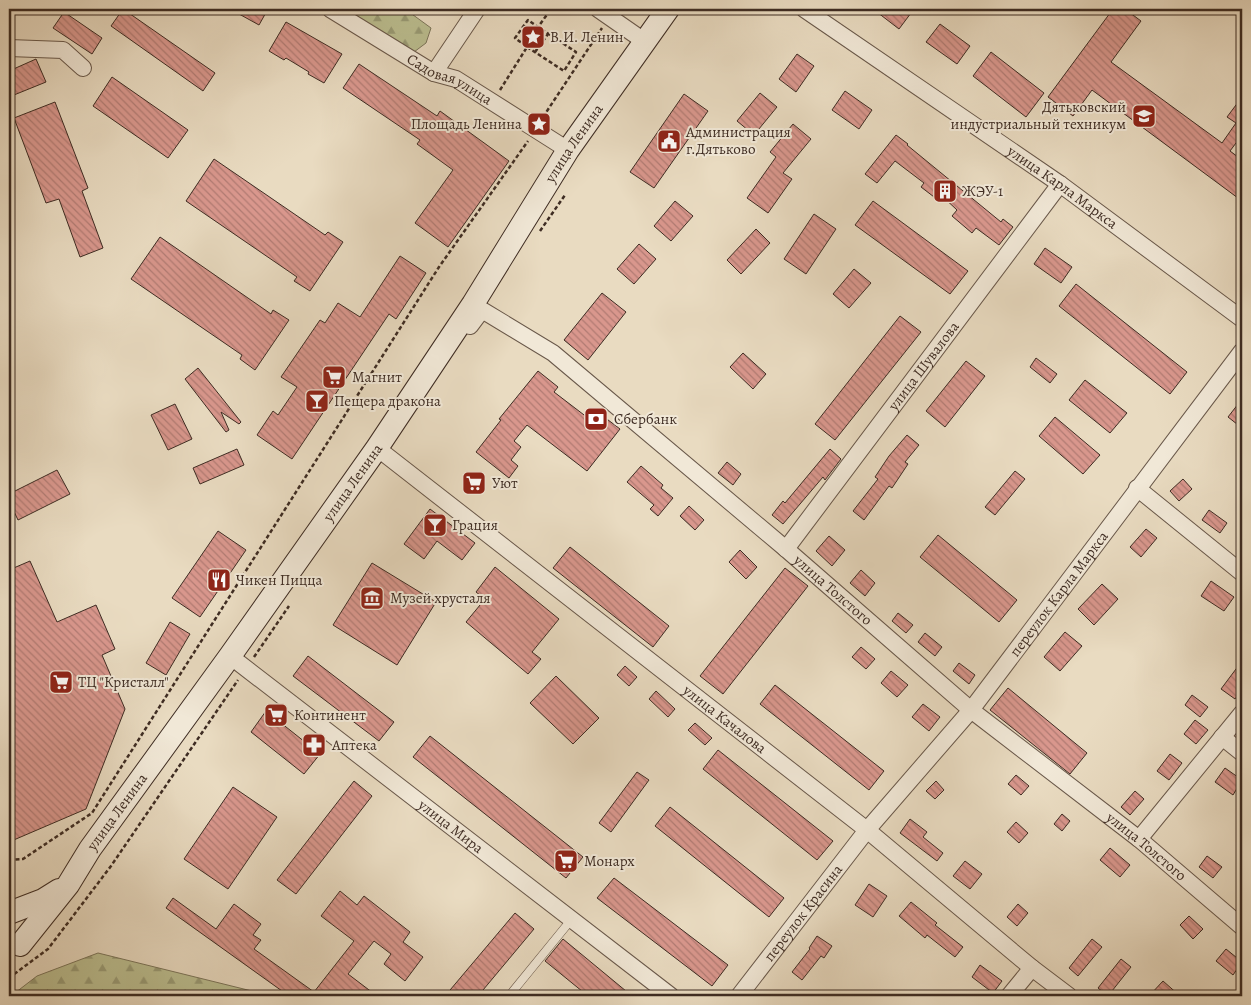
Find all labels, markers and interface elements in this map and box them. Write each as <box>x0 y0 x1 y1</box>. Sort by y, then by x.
place icon: В.И. Ленин <box>520 24 546 50</box>
place label: В.И. Ленин <box>550 27 624 47</box>
street label: Садовая улица <box>403 49 496 109</box>
place label: Дятьковский индустриальный техникум <box>951 97 1126 134</box>
street label: улица Ленина <box>540 100 608 187</box>
school or university icon: Дятьковский индустриальный техникум <box>1131 103 1157 129</box>
place icon: Площадь Ленина <box>526 111 552 137</box>
place label: Площадь Ленина <box>411 114 522 134</box>
place label: Администрация г.Дятьково <box>685 122 791 159</box>
public building icon: Администрация г.Дятьково <box>656 128 682 154</box>
street label: улица Карла Маркса <box>1003 140 1122 233</box>
building icon: ЖЭУ-1 <box>932 178 958 204</box>
place label: ЖЭУ-1 <box>962 181 1003 201</box>
street label: улица Шувалова <box>883 317 964 415</box>
supermarket icon: Магнит <box>321 364 347 390</box>
place label: Магнит <box>352 367 402 387</box>
bar icon: Пещера дракона <box>304 388 330 414</box>
place label: Пещера дракона <box>334 391 441 411</box>
bank icon: Сбербанк <box>583 406 609 432</box>
place label: Сбербанк <box>614 409 677 429</box>
street label: улица Ленина <box>318 440 387 526</box>
supermarket icon: Уют <box>461 470 487 496</box>
place label: Уют <box>492 473 518 493</box>
bar icon: Грация <box>422 512 448 538</box>
place label: Грация <box>452 515 498 535</box>
street label: переулок Карла Маркса <box>1005 527 1113 661</box>
street label: улица Толстого <box>789 550 877 630</box>
restaurant icon: Чикен Пицца <box>206 567 232 593</box>
place label: Чикен Пицца <box>236 570 323 590</box>
museum icon: Музей хрусталя <box>359 585 385 611</box>
place label: Музей хрусталя <box>390 588 491 608</box>
supermarket icon: ТЦ "Кристалл" <box>48 669 74 695</box>
place label: ТЦ "Кристалл" <box>78 672 169 692</box>
street label: улица Качалова <box>678 680 771 758</box>
supermarket icon: Континент <box>263 702 289 728</box>
place label: Континент <box>294 705 366 725</box>
pharmacy icon: Аптека <box>301 732 327 758</box>
place label: Аптека <box>331 735 377 755</box>
street label: улица Ленина <box>82 769 152 855</box>
street label: улица Мира <box>413 794 488 858</box>
street label: улица Толстого <box>1101 807 1191 885</box>
supermarket icon: Монарх <box>553 848 579 874</box>
place label: Монарх <box>584 851 635 871</box>
street label: переулок Красина <box>759 860 847 966</box>

